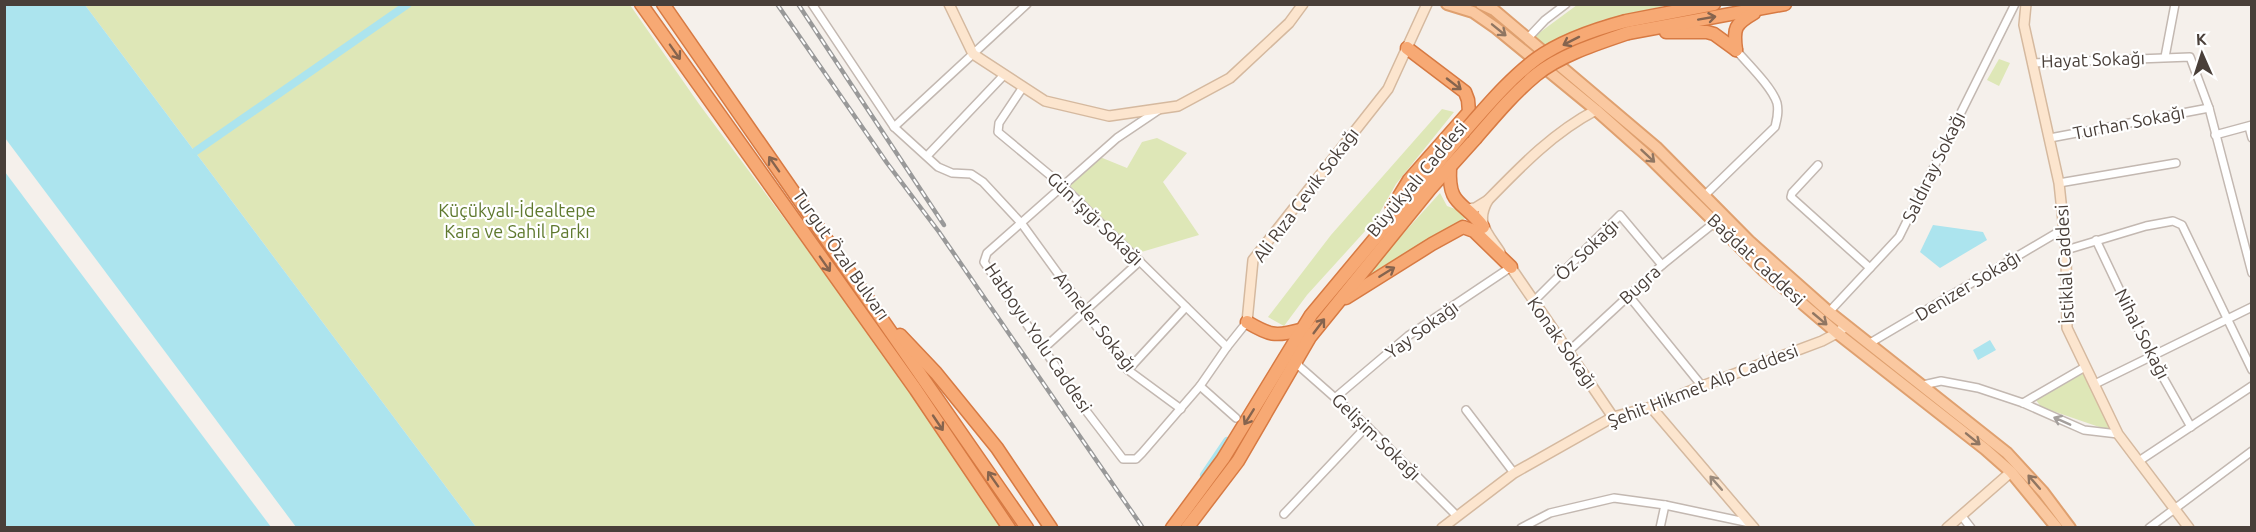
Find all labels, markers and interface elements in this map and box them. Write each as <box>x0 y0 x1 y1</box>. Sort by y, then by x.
one-way arrow <box>1696 13 1716 24</box>
one-way arrow <box>1491 24 1507 37</box>
north arrow <box>2172 24 2232 84</box>
text: K <box>2195 30 2207 48</box>
one-way arrow <box>1563 35 1581 47</box>
one-way arrow <box>669 44 681 60</box>
street label: Hayat Sokağı <box>2041 47 2145 71</box>
one-way arrow <box>1445 77 1461 90</box>
street label: Turhan Sokağı <box>2071 101 2186 143</box>
street label: Saldıray Sokağı <box>1898 108 1968 225</box>
street label: Büyükyalı Caddesi <box>1362 117 1470 240</box>
street label: Ali Rıza Çevik Sokağı <box>1248 124 1362 265</box>
one-way arrow <box>1640 149 1655 163</box>
one-way arrow <box>768 156 780 173</box>
street label: Gün Işığı Sokağı <box>1044 168 1148 269</box>
street label: Turgut Özal Bulvarı <box>789 185 894 323</box>
park label: Küçükyalı-İdealtepe Kara ve Sahil Parkı <box>438 200 596 241</box>
street label: İstiklal Caddesi <box>2051 204 2077 324</box>
street label: Bağdat Caddesi <box>1704 209 1809 309</box>
street label: Öz Sokağı <box>1551 215 1622 284</box>
street label: Denizer Sokağı <box>1911 246 2024 324</box>
one-way arrow <box>819 255 831 272</box>
street label: Hatboyu Yolu Caddesi <box>981 259 1096 416</box>
street label: Bugra <box>1615 261 1664 308</box>
one-way arrow <box>1378 266 1395 278</box>
street label: Anneler Sokağı <box>1051 268 1141 375</box>
street label: Nihal Sokağı <box>2112 285 2174 382</box>
street label: Konak Sokağı <box>1524 293 1602 392</box>
street label: Yay Sokağı <box>1381 296 1462 362</box>
one-way arrow <box>1812 312 1828 325</box>
one-way arrow <box>1313 318 1326 334</box>
street label: Şehit Hikmet Alp Caddesi <box>1605 339 1801 431</box>
street label: Gelişim Sokağı <box>1328 389 1425 484</box>
one-way arrow <box>1242 408 1254 425</box>
one-way arrow <box>932 414 944 430</box>
one-way arrow <box>2054 414 2072 426</box>
one-way arrow <box>1965 433 1981 446</box>
one-way arrow <box>987 472 999 488</box>
one-way arrow <box>2027 474 2041 489</box>
one-way arrow <box>1709 476 1723 491</box>

